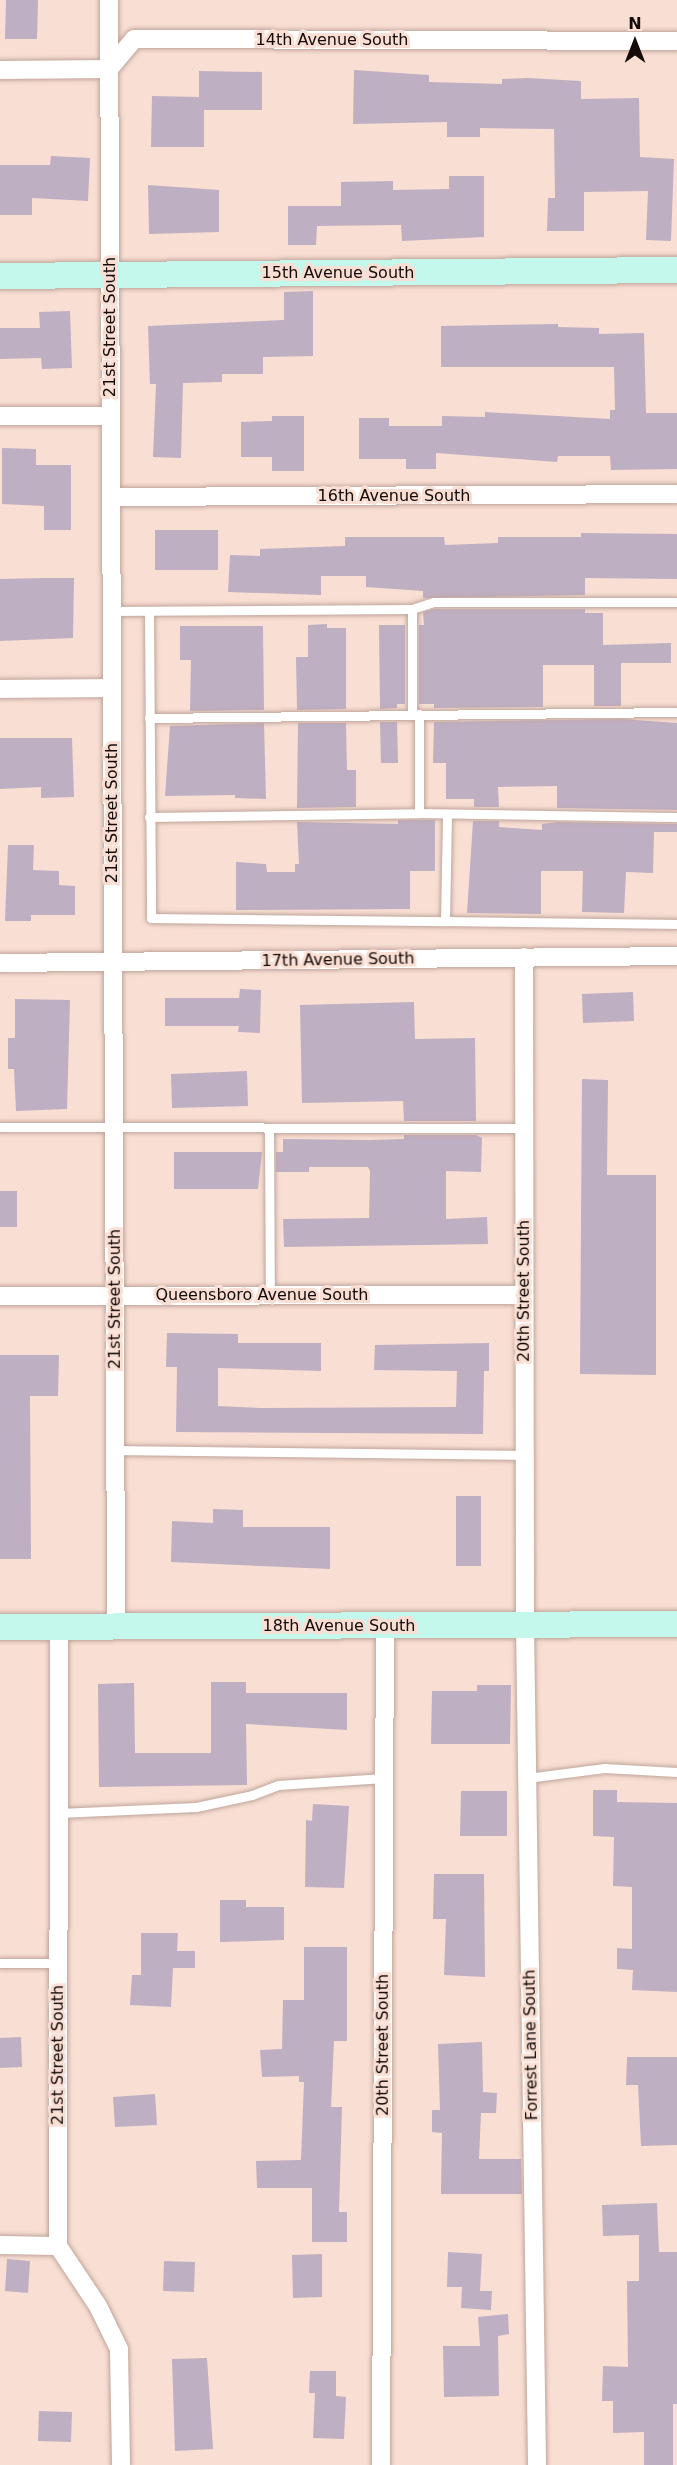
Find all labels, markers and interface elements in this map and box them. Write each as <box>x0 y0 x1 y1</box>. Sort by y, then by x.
north arrow <box>605 12 665 72</box>
text: N <box>628 14 642 33</box>
street label: 14th Avenue South <box>256 30 408 50</box>
street label: 21st Street South <box>100 257 120 397</box>
street label: 15th Avenue South <box>262 263 414 283</box>
street label: 16th Avenue South <box>318 486 470 506</box>
street label: 21st Street South <box>102 743 122 883</box>
street label: 17th Avenue South <box>261 949 415 971</box>
street label: 20th Street South <box>514 1220 534 1362</box>
street label: 21st Street South <box>105 1229 125 1369</box>
street label: Queensboro Avenue South <box>156 1285 368 1305</box>
street label: 18th Avenue South <box>263 1616 415 1636</box>
street label: Forrest Lane South <box>520 1969 542 2121</box>
street label: 20th Street South <box>373 1974 393 2116</box>
street label: 21st Street South <box>48 1985 68 2125</box>

